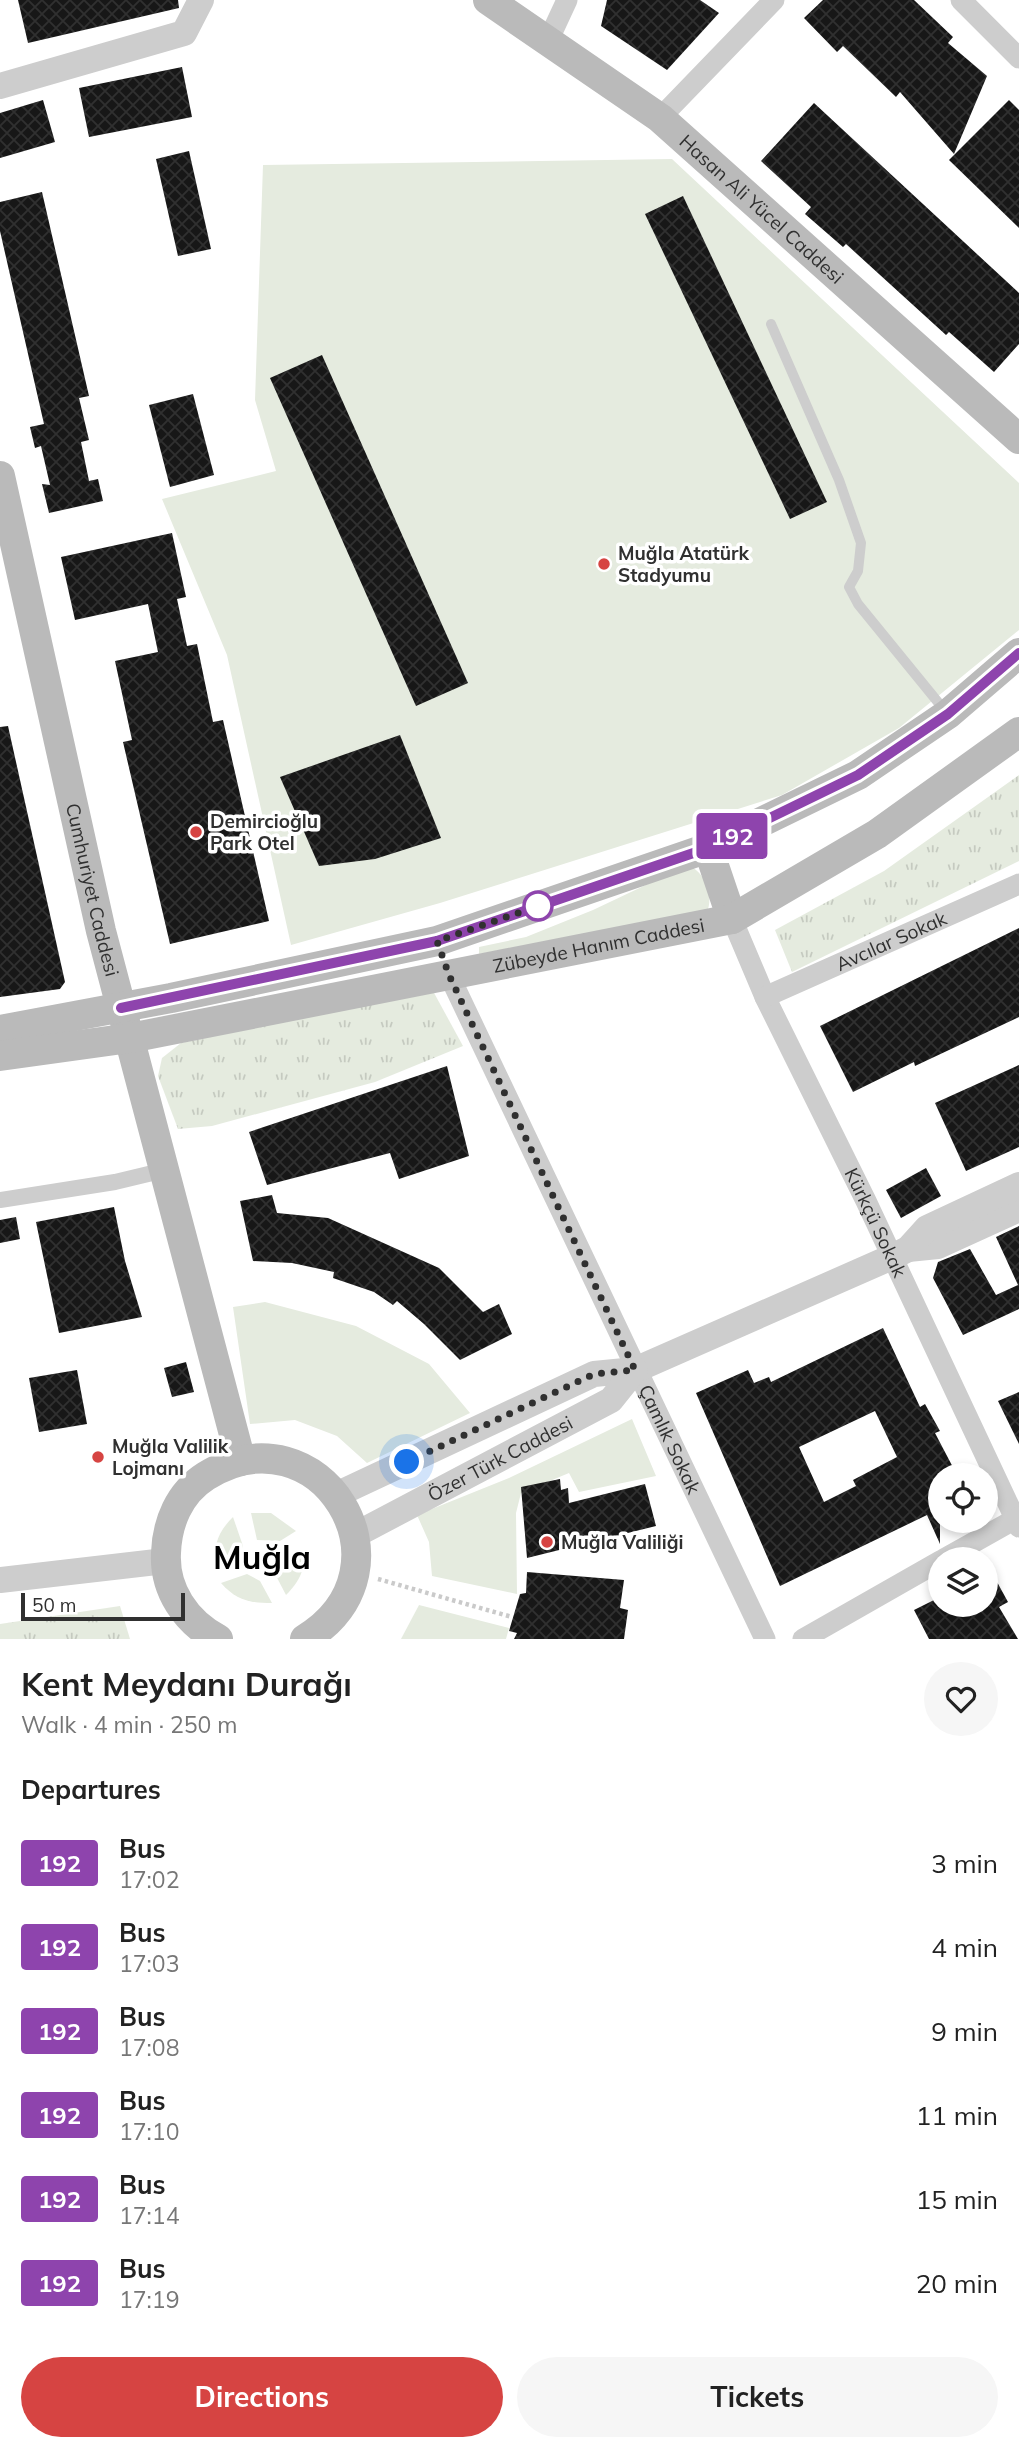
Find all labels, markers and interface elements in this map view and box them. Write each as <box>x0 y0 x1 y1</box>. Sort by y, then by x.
street label: Hasan Ali Yücel Caddesi <box>675 129 849 289</box>
place label: Muğla Atatürk Stadyumu <box>618 541 750 587</box>
marker: Muğla Atatürk Stadyumu <box>596 556 612 572</box>
street label: Cumhuriyet Caddesi <box>61 801 124 979</box>
place label: Demircioğlu Park Otel <box>210 809 318 855</box>
line badge: 192 <box>692 813 772 859</box>
text: 192 <box>710 821 754 851</box>
marker: Demircioğlu Park Otel <box>188 824 204 840</box>
unlabelled marker <box>523 891 553 921</box>
street label: Avcılar Sokak <box>832 906 950 976</box>
street label: Zübeyde Hanım Caddesi <box>491 913 706 978</box>
street label: Kürkçü Sokak <box>840 1164 912 1281</box>
street label: Çamlık Sokak <box>634 1381 706 1498</box>
street label: Özer Türk Caddesi <box>423 1410 577 1507</box>
place label: Muğla Valilik Lojmanı <box>112 1434 229 1480</box>
your location <box>389 1444 424 1479</box>
marker: Muğla Valilik Lojmanı <box>90 1449 106 1465</box>
map controls <box>928 1463 998 1617</box>
button: locate <box>928 1463 998 1533</box>
place label: Muğla Valiliği <box>561 1530 684 1554</box>
marker: Muğla Valiliği <box>539 1534 555 1550</box>
district label: Muğla <box>213 1536 311 1577</box>
button: layers <box>928 1547 998 1617</box>
scale bar <box>21 1590 186 1622</box>
text: 50 m <box>32 1593 76 1617</box>
button: heart <box>924 1662 998 1736</box>
text: Kent Meydanı Durağı <box>21 1663 352 1704</box>
text: Walk · 4 min · 250 m <box>21 1710 238 1739</box>
text: Departures <box>21 1773 161 1806</box>
text: Bus <box>119 1832 165 1865</box>
text: 3 min <box>931 1847 998 1880</box>
text: 192 <box>38 1848 81 1878</box>
text: 17:02 <box>119 1865 179 1894</box>
text: Bus <box>119 1916 165 1949</box>
text: 4 min <box>931 1931 998 1964</box>
text: 192 <box>38 1932 81 1962</box>
text: 17:03 <box>119 1949 179 1978</box>
text: Bus <box>119 2000 165 2033</box>
text: 9 min <box>931 2015 998 2048</box>
text: 192 <box>38 2016 81 2046</box>
text: 17:08 <box>119 2033 179 2062</box>
text: Bus <box>119 2084 165 2117</box>
text: 11 min <box>916 2099 998 2132</box>
text: 192 <box>38 2100 81 2130</box>
text: 17:10 <box>119 2117 179 2146</box>
text: Bus <box>119 2168 165 2201</box>
text: 15 min <box>916 2183 998 2216</box>
text: 192 <box>38 2184 81 2214</box>
text: 17:14 <box>119 2201 179 2230</box>
text: Bus <box>119 2252 165 2285</box>
text: 20 min <box>916 2267 998 2300</box>
text: 192 <box>38 2268 81 2298</box>
text: 17:19 <box>119 2285 179 2314</box>
button: Directions <box>21 2357 503 2437</box>
button: Tickets <box>517 2357 998 2437</box>

